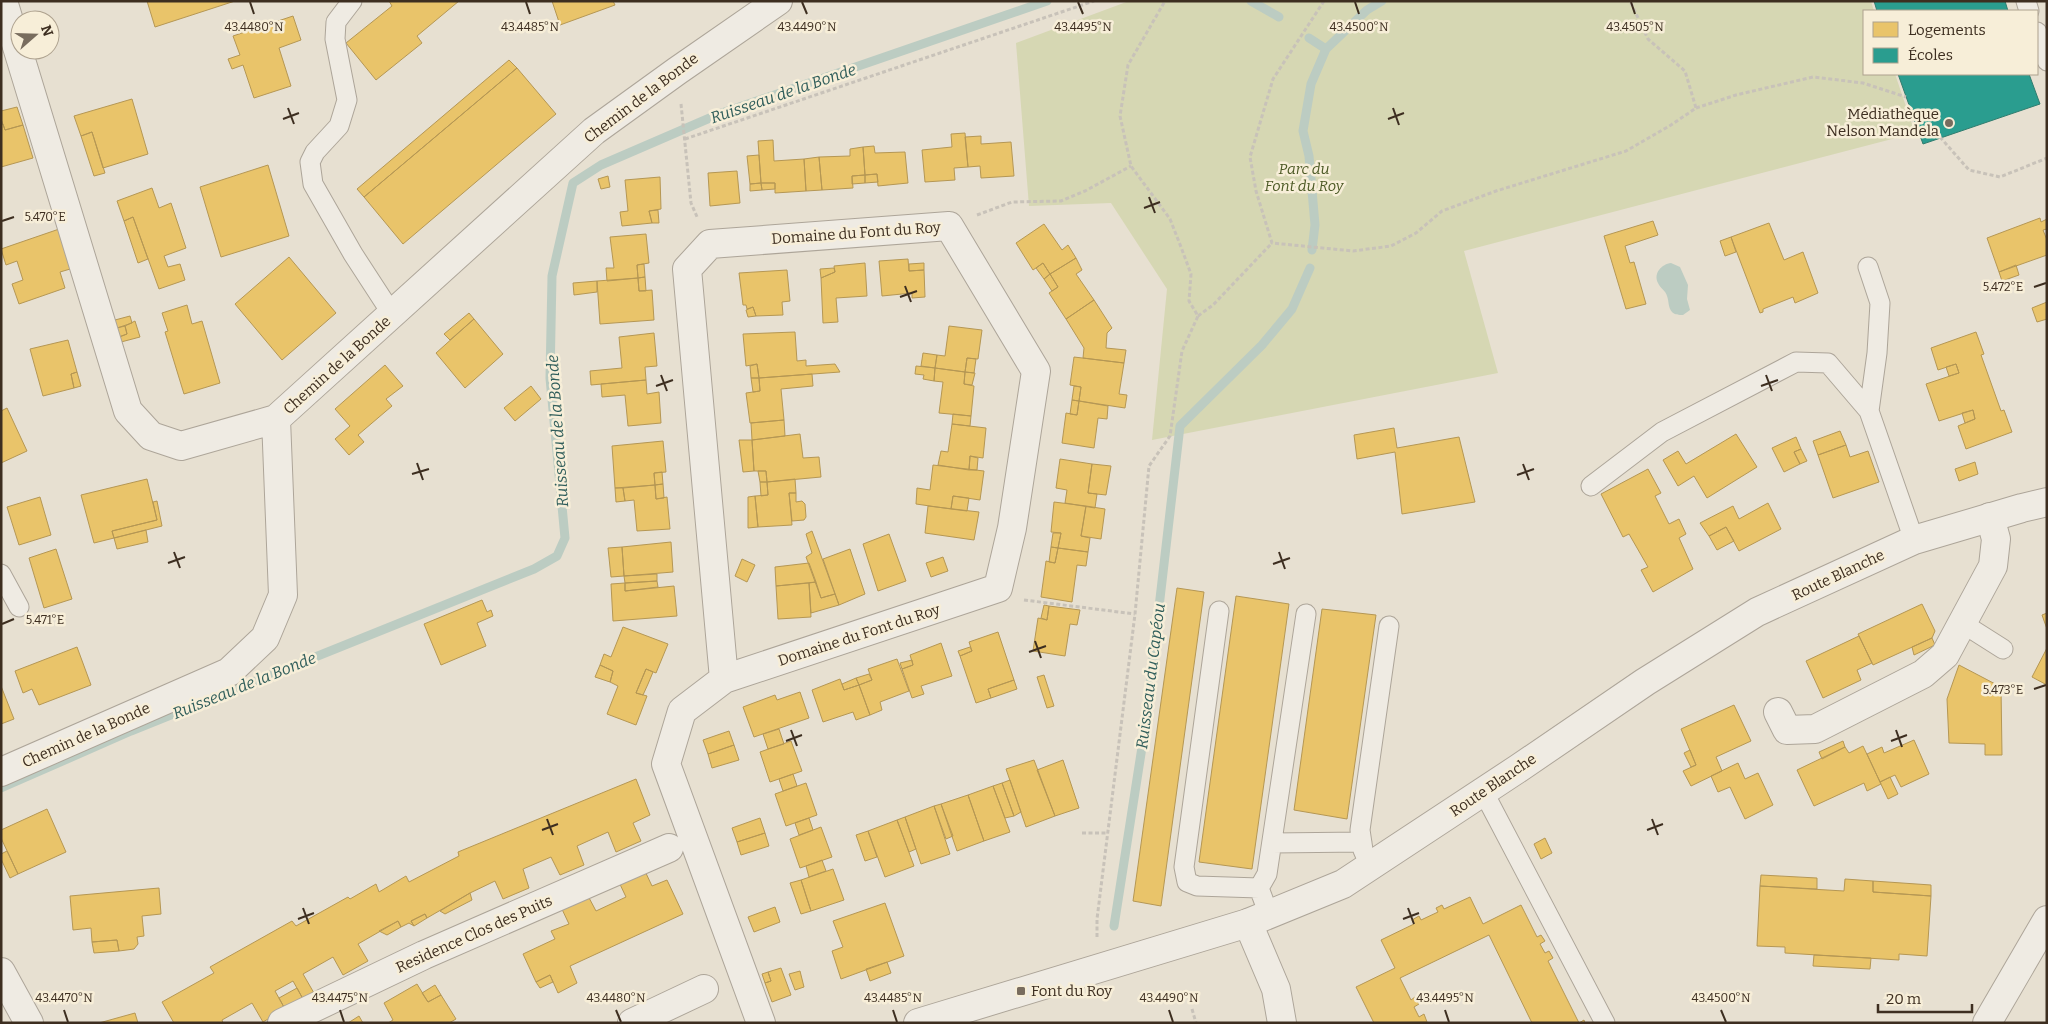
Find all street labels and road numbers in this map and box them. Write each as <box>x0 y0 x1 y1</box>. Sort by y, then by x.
street label: Chemin de la Bonde <box>580 49 702 147</box>
street label: Domaine du Font du Roy <box>771 218 941 248</box>
street label: Chemin de la Bonde <box>280 312 394 418</box>
street label: Route Blanche <box>1789 546 1887 604</box>
street label: Domaine du Font du Roy <box>776 600 942 670</box>
street label: Chemin de la Bonde <box>19 699 153 771</box>
street label: Route Blanche <box>1446 750 1540 820</box>
street label: Residence Clos des Puits <box>393 891 555 977</box>

